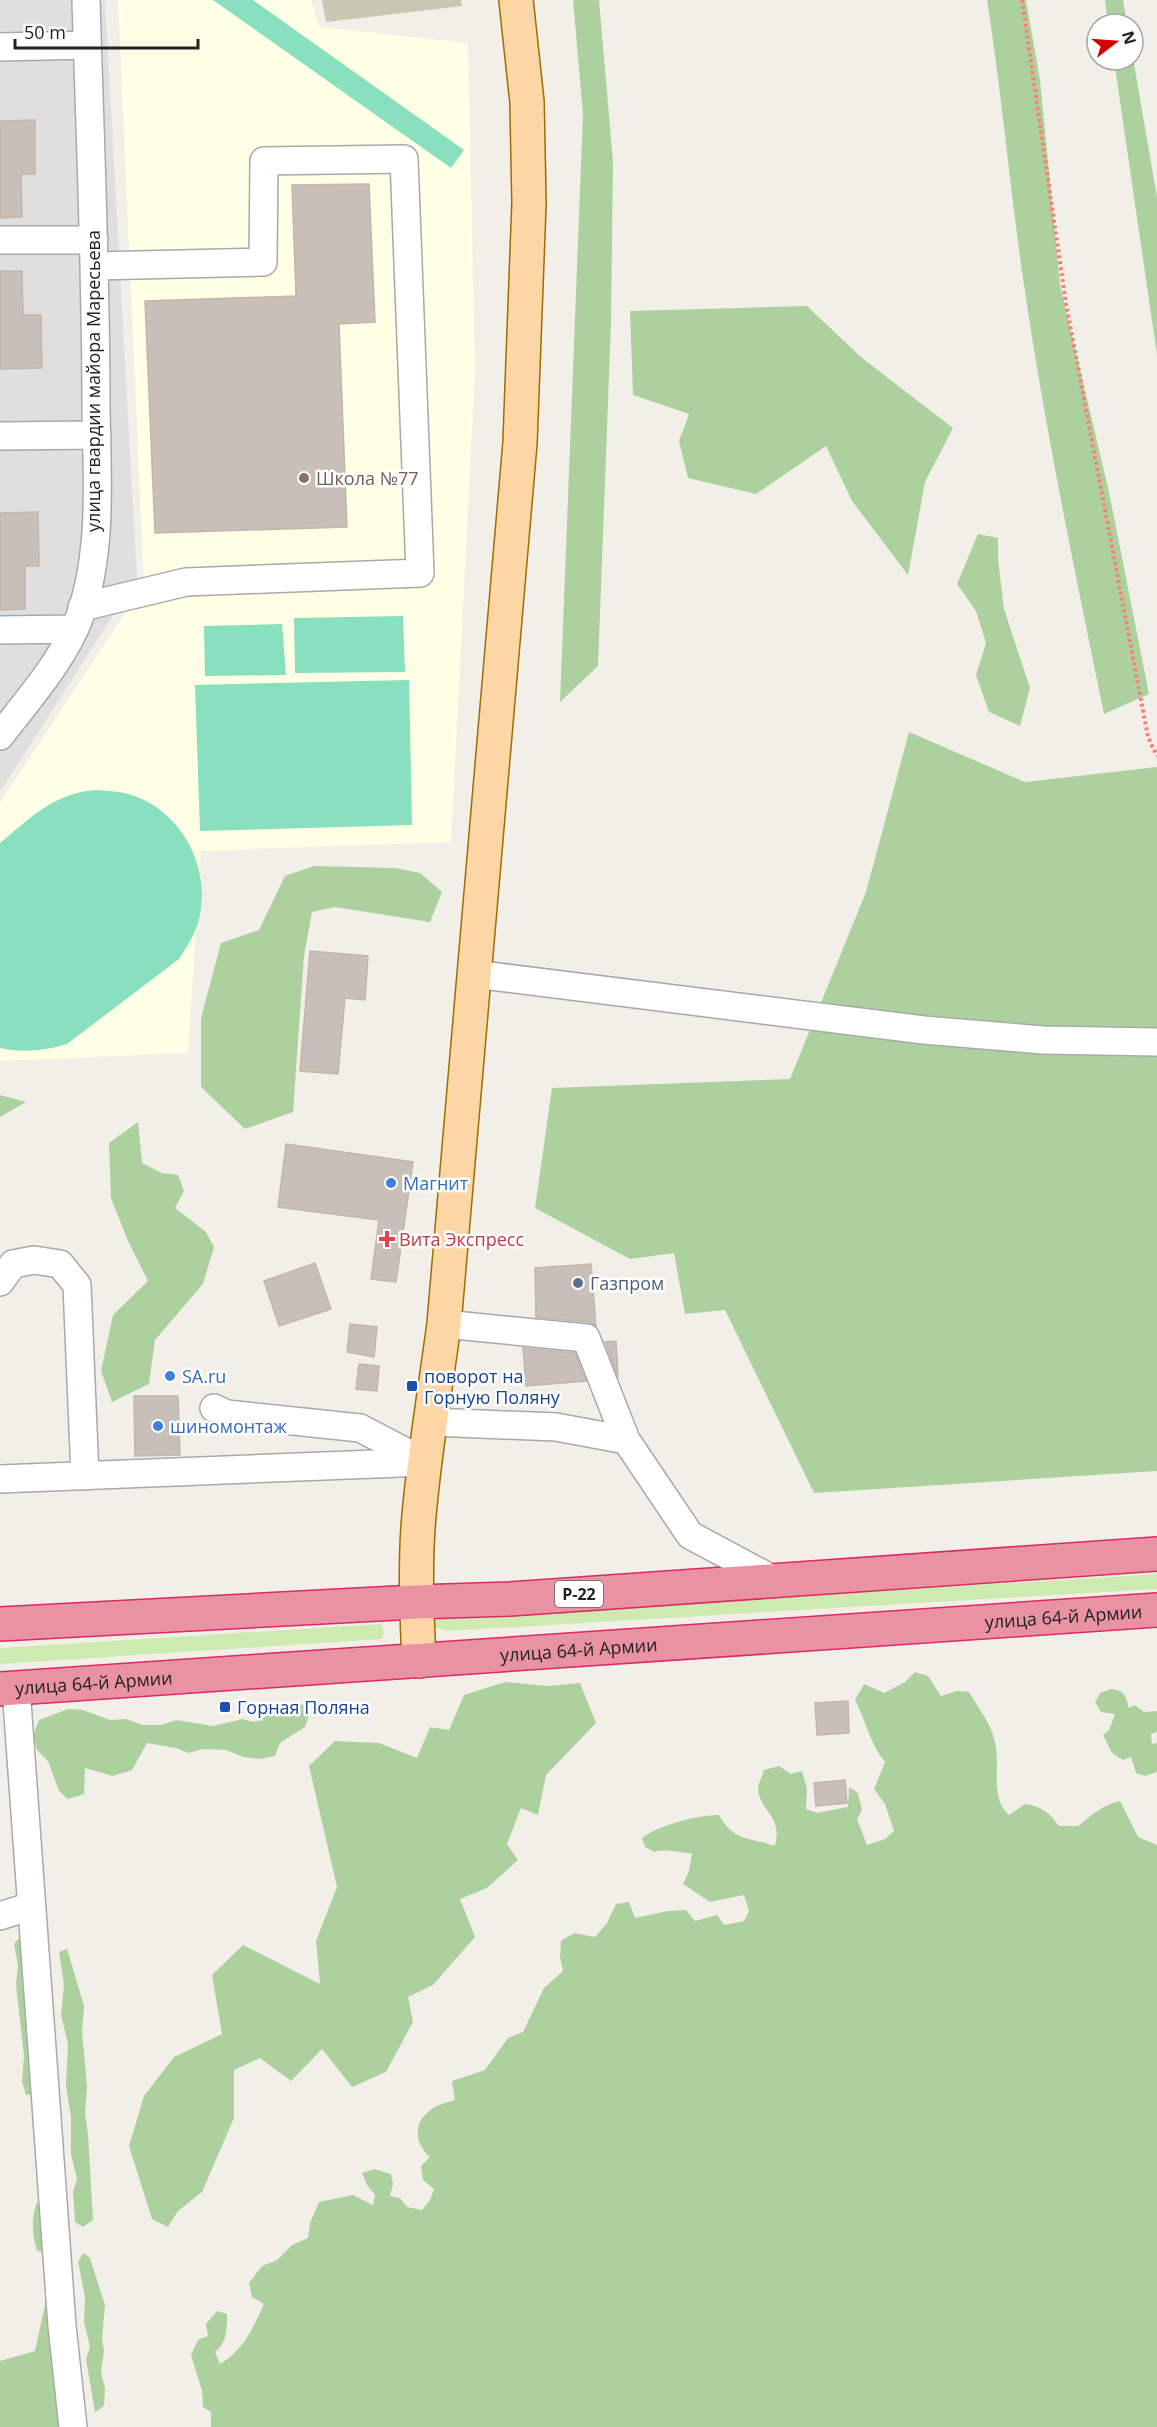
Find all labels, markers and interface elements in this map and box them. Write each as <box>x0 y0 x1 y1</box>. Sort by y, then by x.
scale bar <box>15 12 198 50</box>
north arrow <box>1085 12 1145 72</box>
text: 50 m <box>24 20 66 44</box>
text: N <box>1117 28 1142 47</box>
street label: улица гвардии майора Маресьева <box>81 230 105 532</box>
place label: Школа №77 <box>316 466 419 490</box>
marker: Школа №77 <box>297 471 311 485</box>
place label: Магнит <box>403 1171 469 1195</box>
marker: Магнит <box>384 1176 398 1190</box>
place label: Вита Экспресс <box>399 1227 524 1251</box>
marker: Вита Экспресс <box>380 1232 394 1246</box>
place label: Газпром <box>590 1271 664 1295</box>
marker: Газпром <box>571 1276 585 1290</box>
place label: SA.ru <box>182 1364 226 1388</box>
place label: поворот на Горную Поляну <box>424 1364 561 1409</box>
marker: SA.ru <box>163 1369 177 1383</box>
marker: поворот на Горную Поляну <box>405 1379 419 1393</box>
place label: шиномонтаж <box>170 1414 288 1438</box>
marker: шиномонтаж <box>151 1419 165 1433</box>
road number: Р-22 <box>555 1581 603 1607</box>
street label: улица 64-й Армии <box>984 1599 1143 1634</box>
street label: улица 64-й Армии <box>499 1632 658 1667</box>
street label: улица 64-й Армии <box>14 1665 173 1700</box>
place label: Горная Поляна <box>237 1695 370 1719</box>
marker: Горная Поляна <box>218 1700 232 1714</box>

